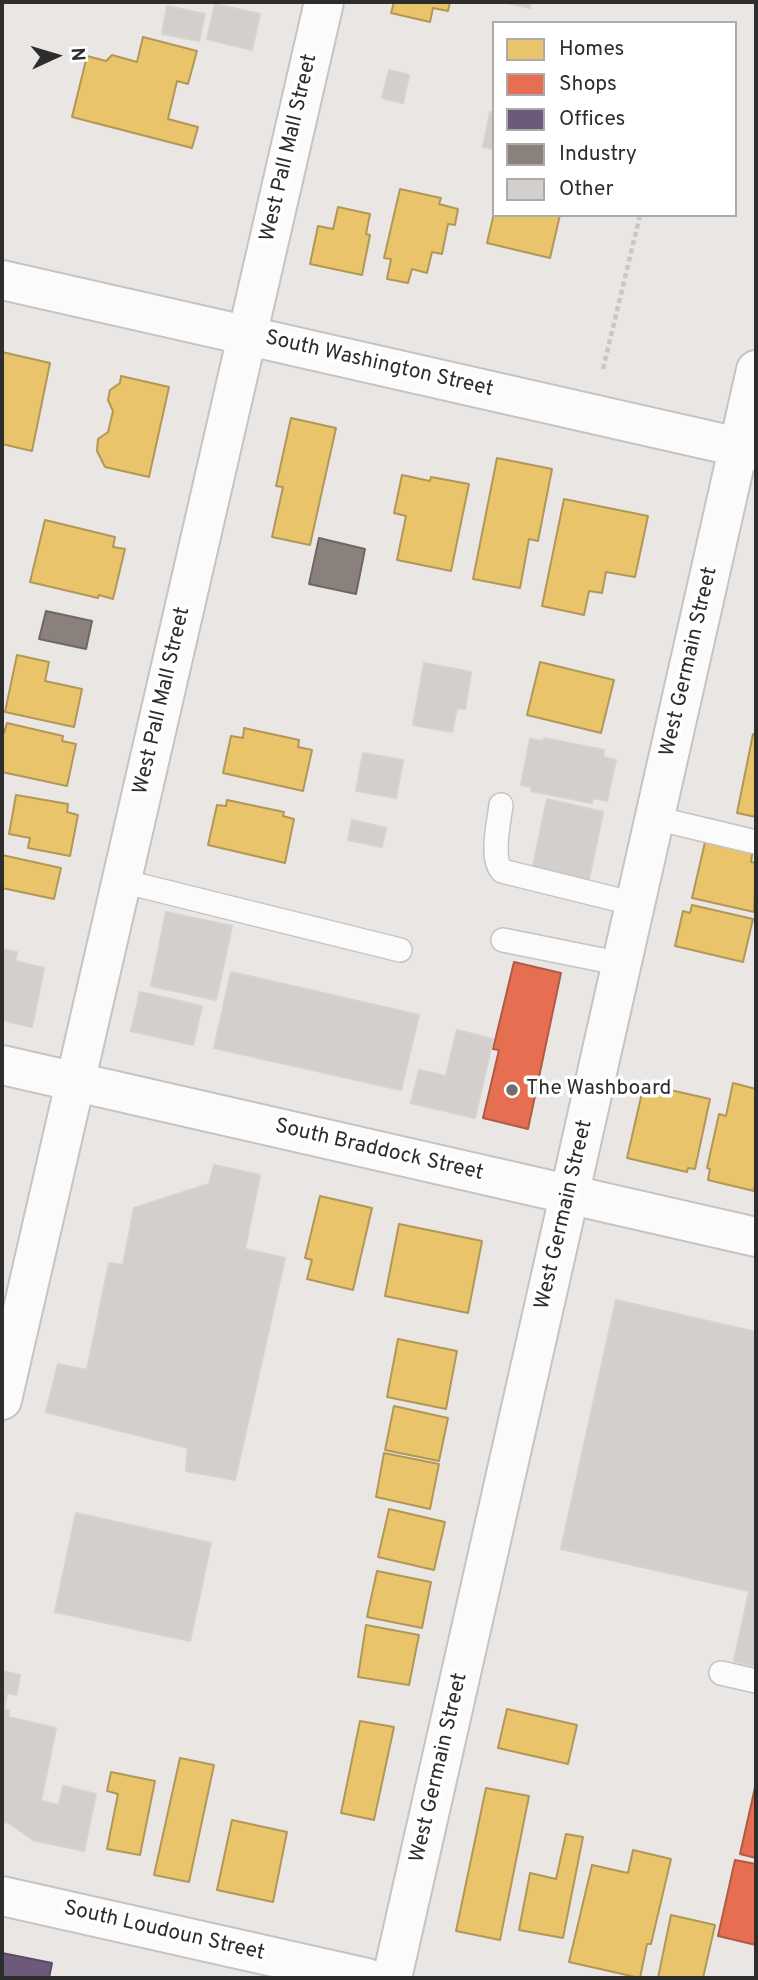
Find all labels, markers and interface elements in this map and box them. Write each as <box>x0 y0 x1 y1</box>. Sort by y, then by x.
north arrow <box>21 21 91 91</box>
legend <box>492 21 737 217</box>
text: Homes <box>559 36 624 63</box>
text: N <box>65 47 89 62</box>
street label: West Pall Mall Street <box>256 52 324 244</box>
text: Shops <box>559 71 617 98</box>
text: Offices <box>559 106 625 133</box>
text: Industry <box>559 141 637 168</box>
text: Other <box>559 176 614 203</box>
street label: South Washington Street <box>263 327 495 403</box>
street label: West Germain Street <box>656 565 724 759</box>
street label: West Pall Mall Street <box>129 605 197 797</box>
place label: The Washboard <box>526 1077 671 1103</box>
marker: The Washboard <box>504 1082 520 1098</box>
street label: South Braddock Street <box>272 1115 486 1187</box>
street label: West Germain Street <box>531 1118 599 1312</box>
street label: West Germain Street <box>406 1671 474 1865</box>
street label: South Loudoun Street <box>61 1897 267 1967</box>

